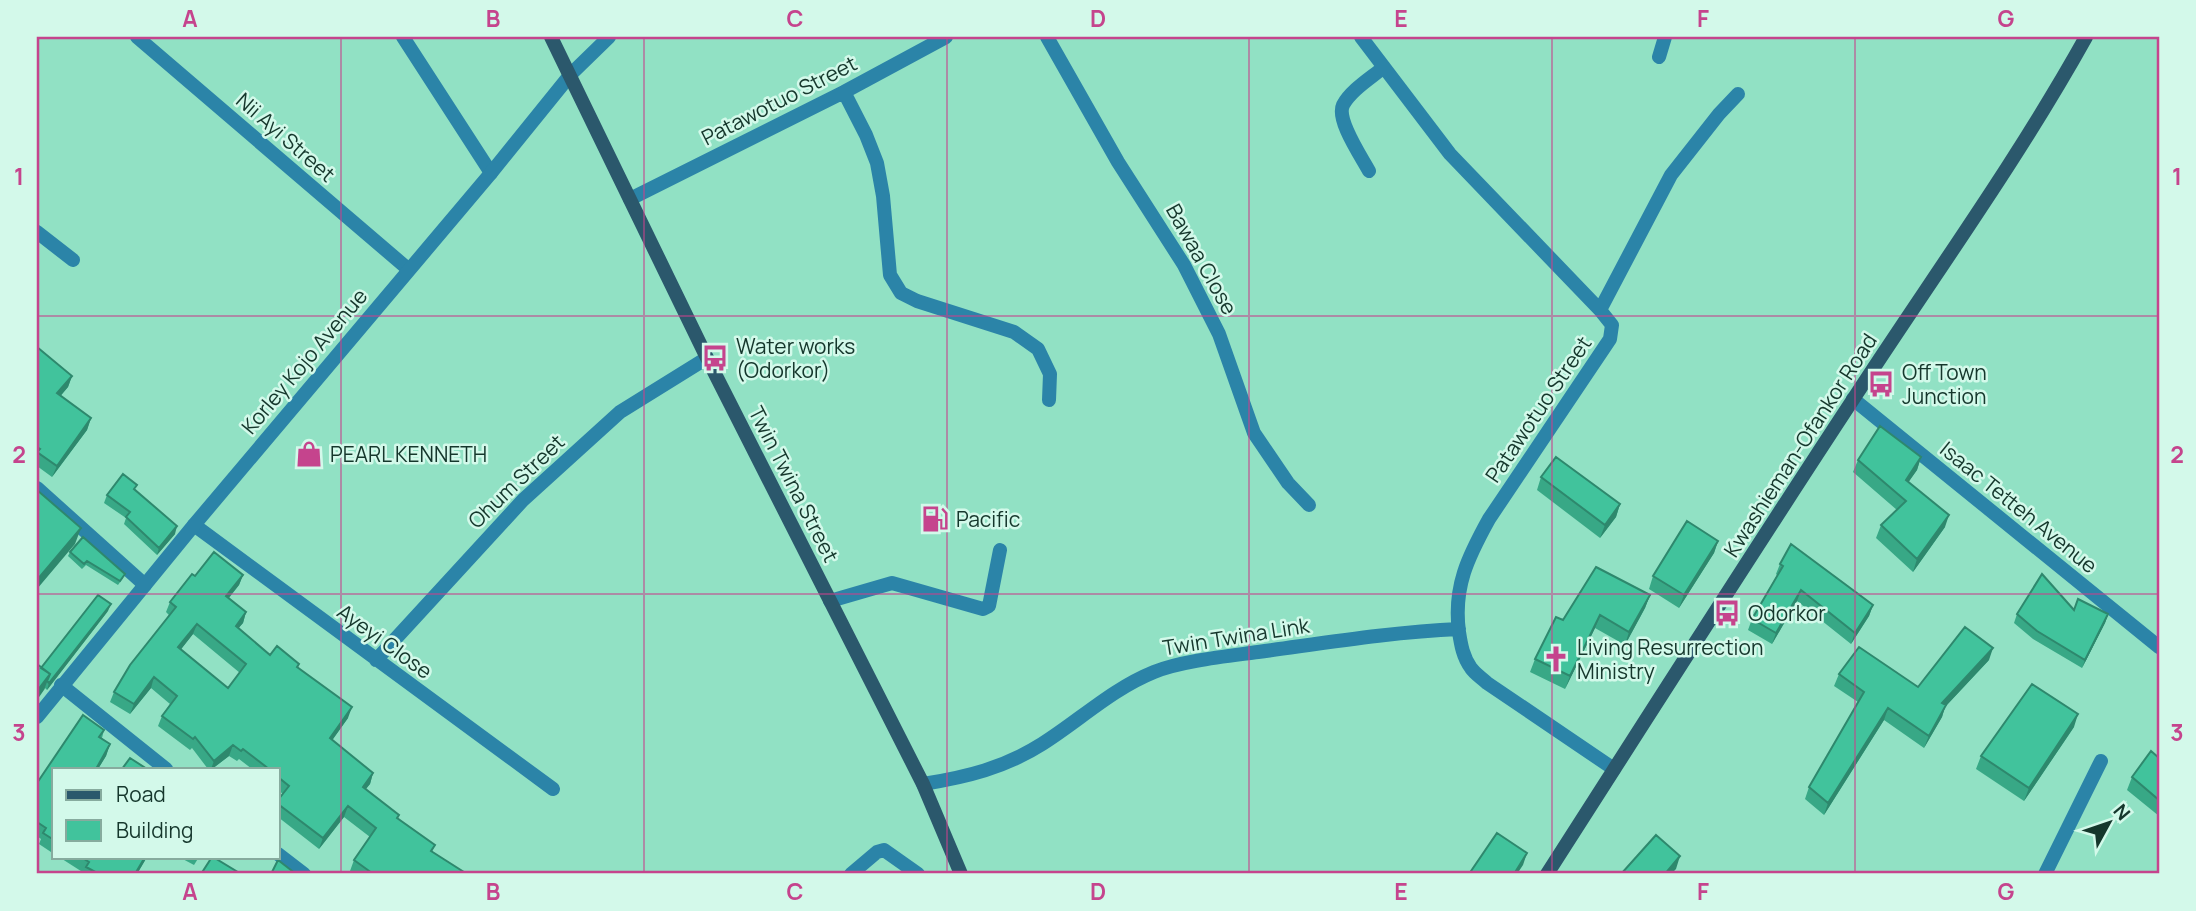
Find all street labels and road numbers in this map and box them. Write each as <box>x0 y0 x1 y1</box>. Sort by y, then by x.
street label: Patawotuo Street <box>697 49 861 151</box>
street label: Nii Ayi Street <box>231 86 341 188</box>
street label: Bawaa Close <box>1160 199 1244 319</box>
street label: Korley Kojo Avenue <box>235 282 373 440</box>
street label: Kwashieman-Ofankor Road <box>1717 328 1883 562</box>
street label: Patawotuo Street <box>1479 330 1597 488</box>
street label: Twin Twina Street <box>743 401 845 567</box>
street label: Ohum Street <box>462 428 570 534</box>
street label: Isaac Tetteh Avenue <box>1935 435 2103 579</box>
street label: Ayeyi Close <box>332 597 438 685</box>
street label: Twin Twina Link <box>1161 610 1312 661</box>

